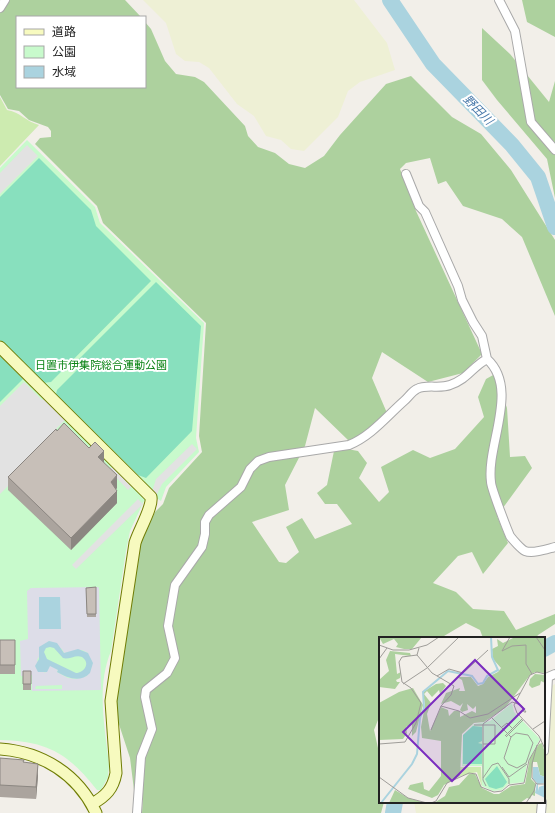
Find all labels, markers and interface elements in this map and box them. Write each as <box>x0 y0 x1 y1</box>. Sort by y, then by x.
legend <box>16 16 146 88</box>
text: 道路 <box>52 25 76 39</box>
text: 公園 <box>52 45 76 59</box>
text: 水域 <box>52 65 76 79</box>
water label: 野田川 <box>460 92 497 129</box>
park label: 日置市伊集院総合運動公園 <box>35 359 167 371</box>
inset map <box>379 637 545 803</box>

